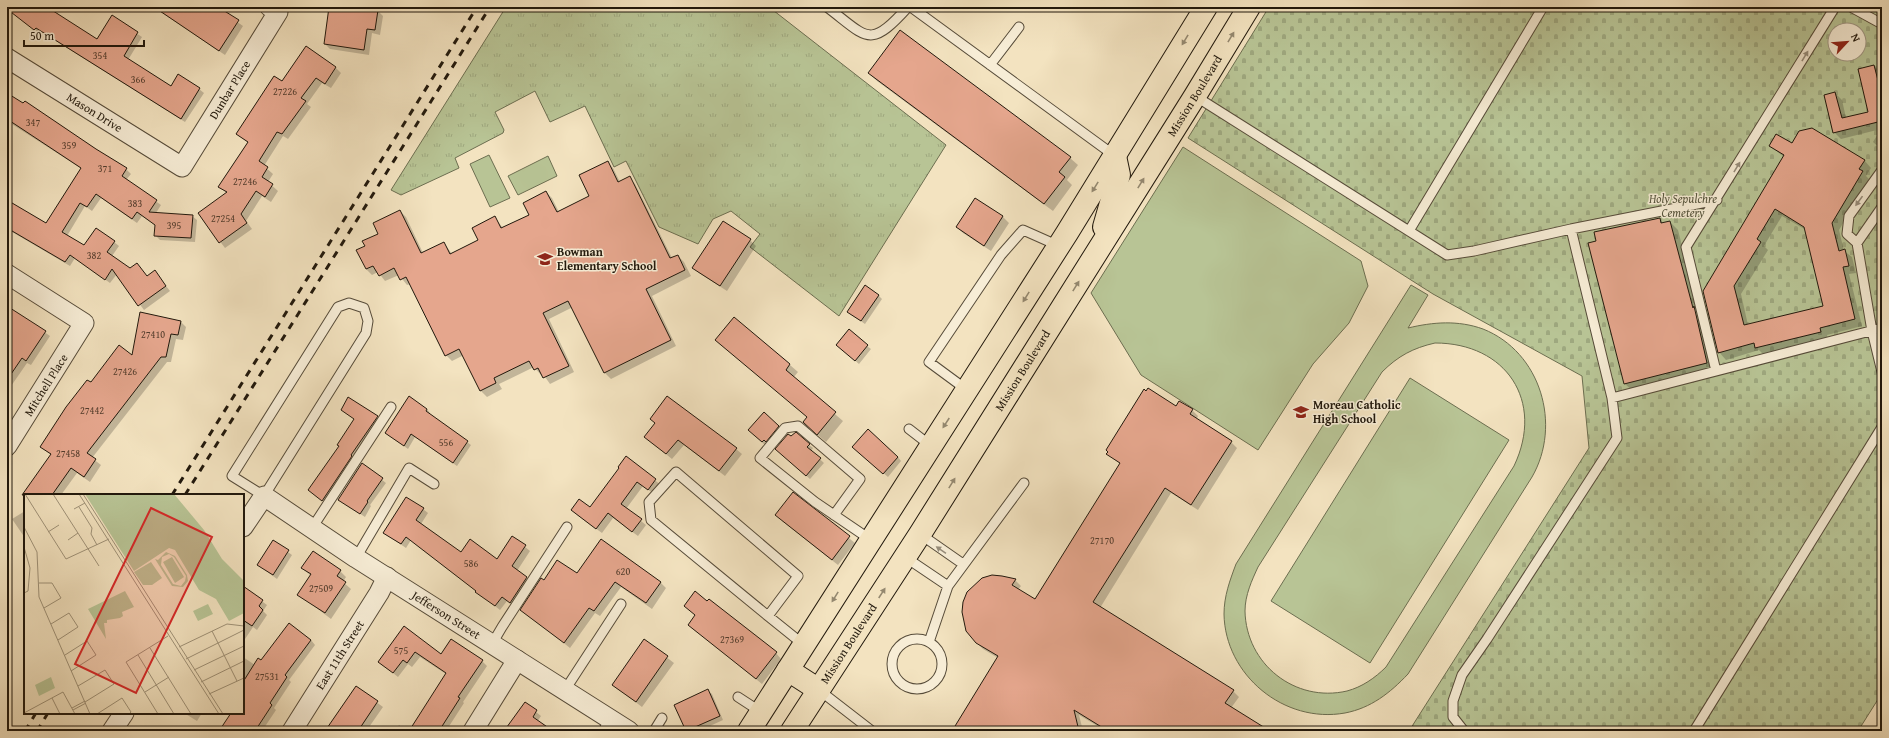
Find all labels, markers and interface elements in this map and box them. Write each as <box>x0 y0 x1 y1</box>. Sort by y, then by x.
scale bar <box>24 22 144 48</box>
north arrow <box>1827 22 1867 62</box>
text: 50 m <box>30 27 54 44</box>
text: N <box>1847 31 1865 45</box>
one-way arrow <box>1227 32 1235 42</box>
one-way arrow <box>1182 34 1189 46</box>
house number: 354 <box>93 48 107 63</box>
one-way arrow <box>1802 50 1809 62</box>
street label: Mission Boulevard <box>1163 51 1226 140</box>
street label: Dunbar Place <box>205 56 254 122</box>
house number: 366 <box>131 72 145 87</box>
house number: 27226 <box>273 84 297 99</box>
street label: Mason Drive <box>64 88 126 136</box>
house number: 347 <box>26 115 40 130</box>
house number: 359 <box>62 138 76 153</box>
house number: 371 <box>98 161 112 176</box>
one-way arrow <box>1734 161 1741 173</box>
house number: 27246 <box>233 174 257 189</box>
one-way arrow <box>1137 177 1144 189</box>
one-way arrow <box>1092 181 1099 193</box>
park label: Holy Sepulchre Cemetery <box>1648 190 1717 221</box>
house number: 383 <box>128 196 142 211</box>
one-way arrow <box>1855 196 1863 207</box>
house number: 27254 <box>211 211 235 226</box>
house number: 395 <box>167 218 181 233</box>
place label: Bowman Elementary School <box>557 243 657 274</box>
house number: 382 <box>87 248 101 263</box>
school or university icon: Bowman Elementary School <box>536 250 554 268</box>
one-way arrow <box>1072 280 1079 292</box>
one-way arrow <box>1022 292 1030 302</box>
street label: Mission Boulevard <box>990 326 1054 414</box>
house number: 27410 <box>141 327 165 342</box>
street label: Mitchell Place <box>20 350 72 419</box>
house number: 27426 <box>113 364 137 379</box>
place label: Moreau Catholic High School <box>1313 396 1401 427</box>
house number: 27442 <box>80 403 104 418</box>
school or university icon: Moreau Catholic High School <box>1292 403 1310 421</box>
one-way arrow <box>942 417 950 428</box>
house number: 556 <box>439 435 453 450</box>
house number: 27458 <box>56 446 80 461</box>
one-way arrow <box>948 477 955 489</box>
inset map <box>24 494 244 714</box>
house number: 27170 <box>1090 533 1114 548</box>
one-way arrow <box>935 546 947 553</box>
house number: 586 <box>464 556 478 571</box>
house number: 620 <box>616 564 630 579</box>
house number: 27509 <box>309 581 333 596</box>
street label: Jefferson Street <box>407 585 485 643</box>
one-way arrow <box>878 587 886 598</box>
one-way arrow <box>831 592 839 602</box>
street label: Mission Boulevard <box>816 599 881 687</box>
street label: East 11th Street <box>311 616 368 693</box>
house number: 27369 <box>720 632 744 647</box>
house number: 575 <box>394 643 408 658</box>
house number: 27531 <box>255 669 279 684</box>

